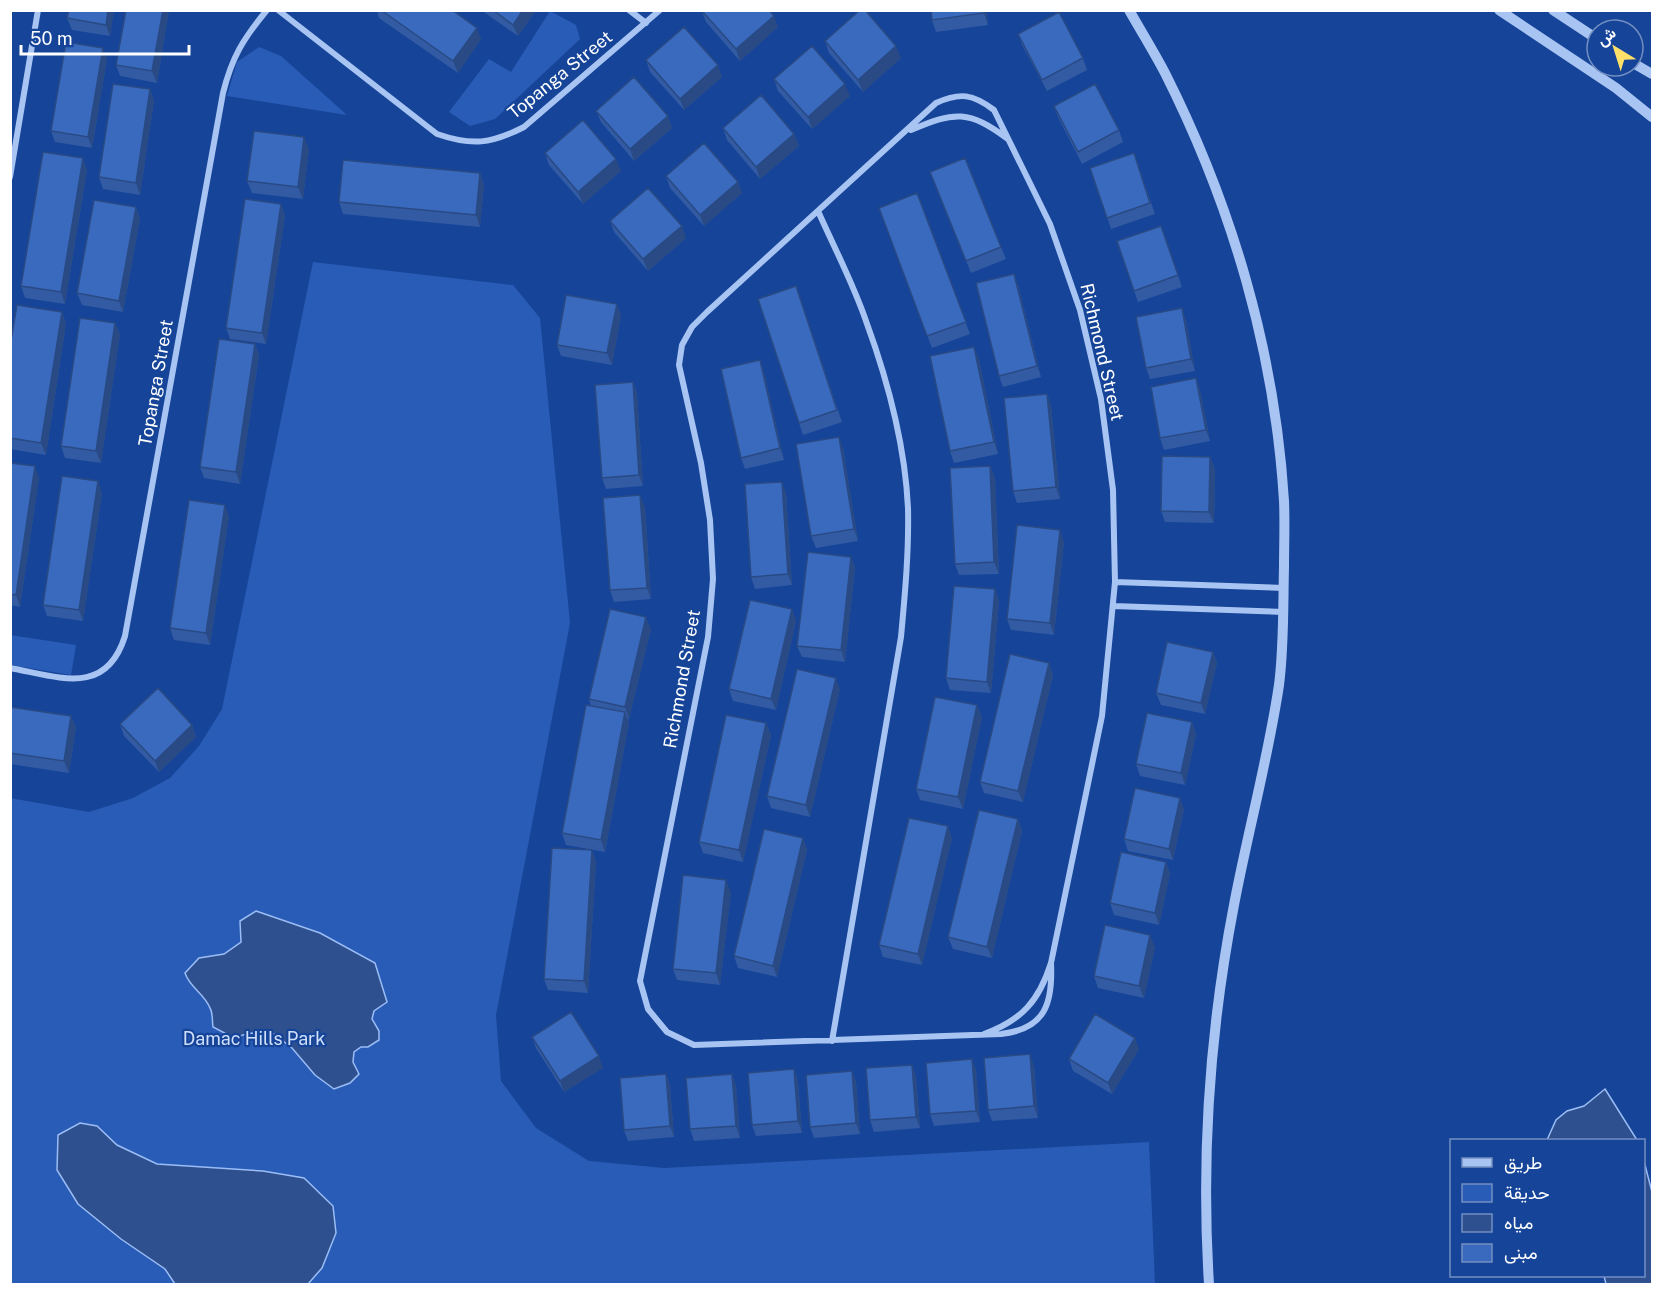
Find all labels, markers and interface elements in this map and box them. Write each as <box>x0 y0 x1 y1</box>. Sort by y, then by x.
scale bar <box>21 18 189 56</box>
north arrow <box>1585 18 1645 78</box>
text: ش <box>1593 23 1620 50</box>
street label: Topanga Street <box>503 26 616 123</box>
text: 50 m <box>30 28 73 49</box>
street label: Richmond Street <box>1076 281 1129 423</box>
street label: Topanga Street <box>134 318 177 448</box>
street label: Richmond Street <box>659 608 704 750</box>
park label: Damac Hills Park <box>183 1028 325 1049</box>
legend <box>1450 1139 1645 1277</box>
text: طريق <box>1504 1152 1542 1174</box>
text: حديقة <box>1504 1182 1550 1203</box>
text: مياه <box>1504 1212 1533 1233</box>
text: مبنى <box>1504 1242 1538 1264</box>

